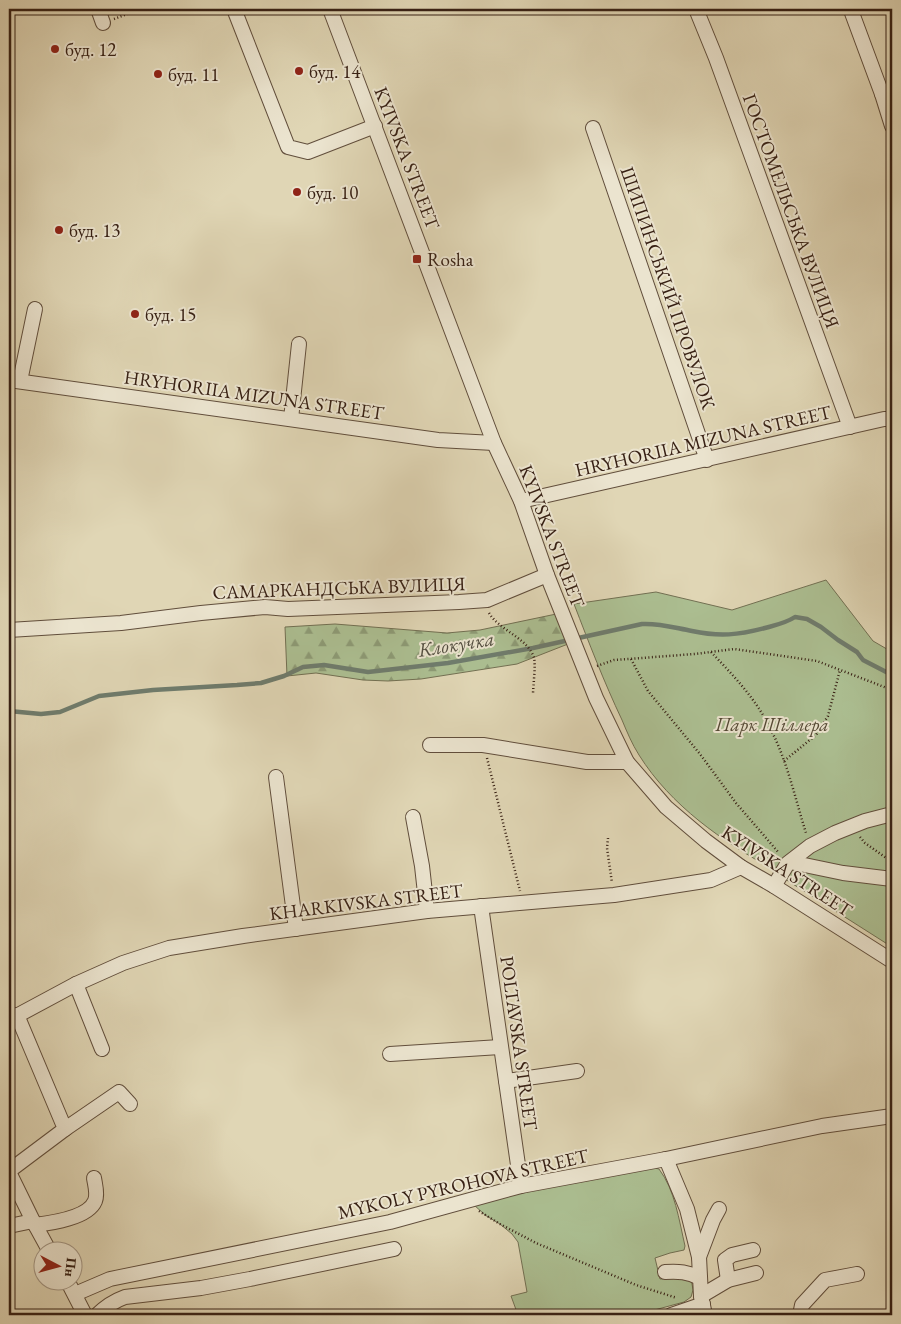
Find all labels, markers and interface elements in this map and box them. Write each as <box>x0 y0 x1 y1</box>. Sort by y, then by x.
place label: буд. 12 <box>65 37 116 62</box>
marker: буд. 12 <box>49 43 61 55</box>
place label: буд. 14 <box>309 59 361 84</box>
place label: буд. 11 <box>168 62 219 87</box>
marker: буд. 14 <box>293 65 305 77</box>
marker: буд. 11 <box>152 68 164 80</box>
street label: KYIVSKA STREET <box>368 83 446 233</box>
street label: ГОСТОМЕЛЬСЬКА ВУЛИЦЯ <box>737 90 845 332</box>
street label: ШИПИНСЬКИЙ ПРОВУЛОК <box>615 163 721 413</box>
place label: буд. 10 <box>307 180 358 205</box>
marker: буд. 10 <box>291 186 303 198</box>
place label: буд. 13 <box>69 218 120 243</box>
marker: буд. 13 <box>53 224 65 236</box>
place label: Rosha <box>427 247 474 272</box>
marker: Rosha <box>411 253 423 265</box>
place label: буд. 15 <box>145 302 196 327</box>
marker: буд. 15 <box>129 308 141 320</box>
street label: HRYHORIIA MIZUNA STREET <box>123 364 386 426</box>
street label: HRYHORIIA MIZUNA STREET <box>573 399 834 483</box>
street label: KYIVSKA STREET <box>513 461 591 611</box>
street label: САМАРКАНДСЬКА ВУЛИЦЯ <box>212 571 466 605</box>
water label: Клокучка <box>415 625 496 663</box>
park label: Парк Шіллера <box>714 712 829 737</box>
street label: KYIVSKA STREET <box>717 820 857 923</box>
street label: KHARKIVSKA STREET <box>268 878 464 926</box>
street label: POLTAVSKA STREET <box>494 954 544 1132</box>
street label: MYKOLY PYROHOVA STREET <box>335 1143 591 1225</box>
north arrow <box>32 1242 82 1292</box>
text: Пн <box>61 1257 81 1278</box>

